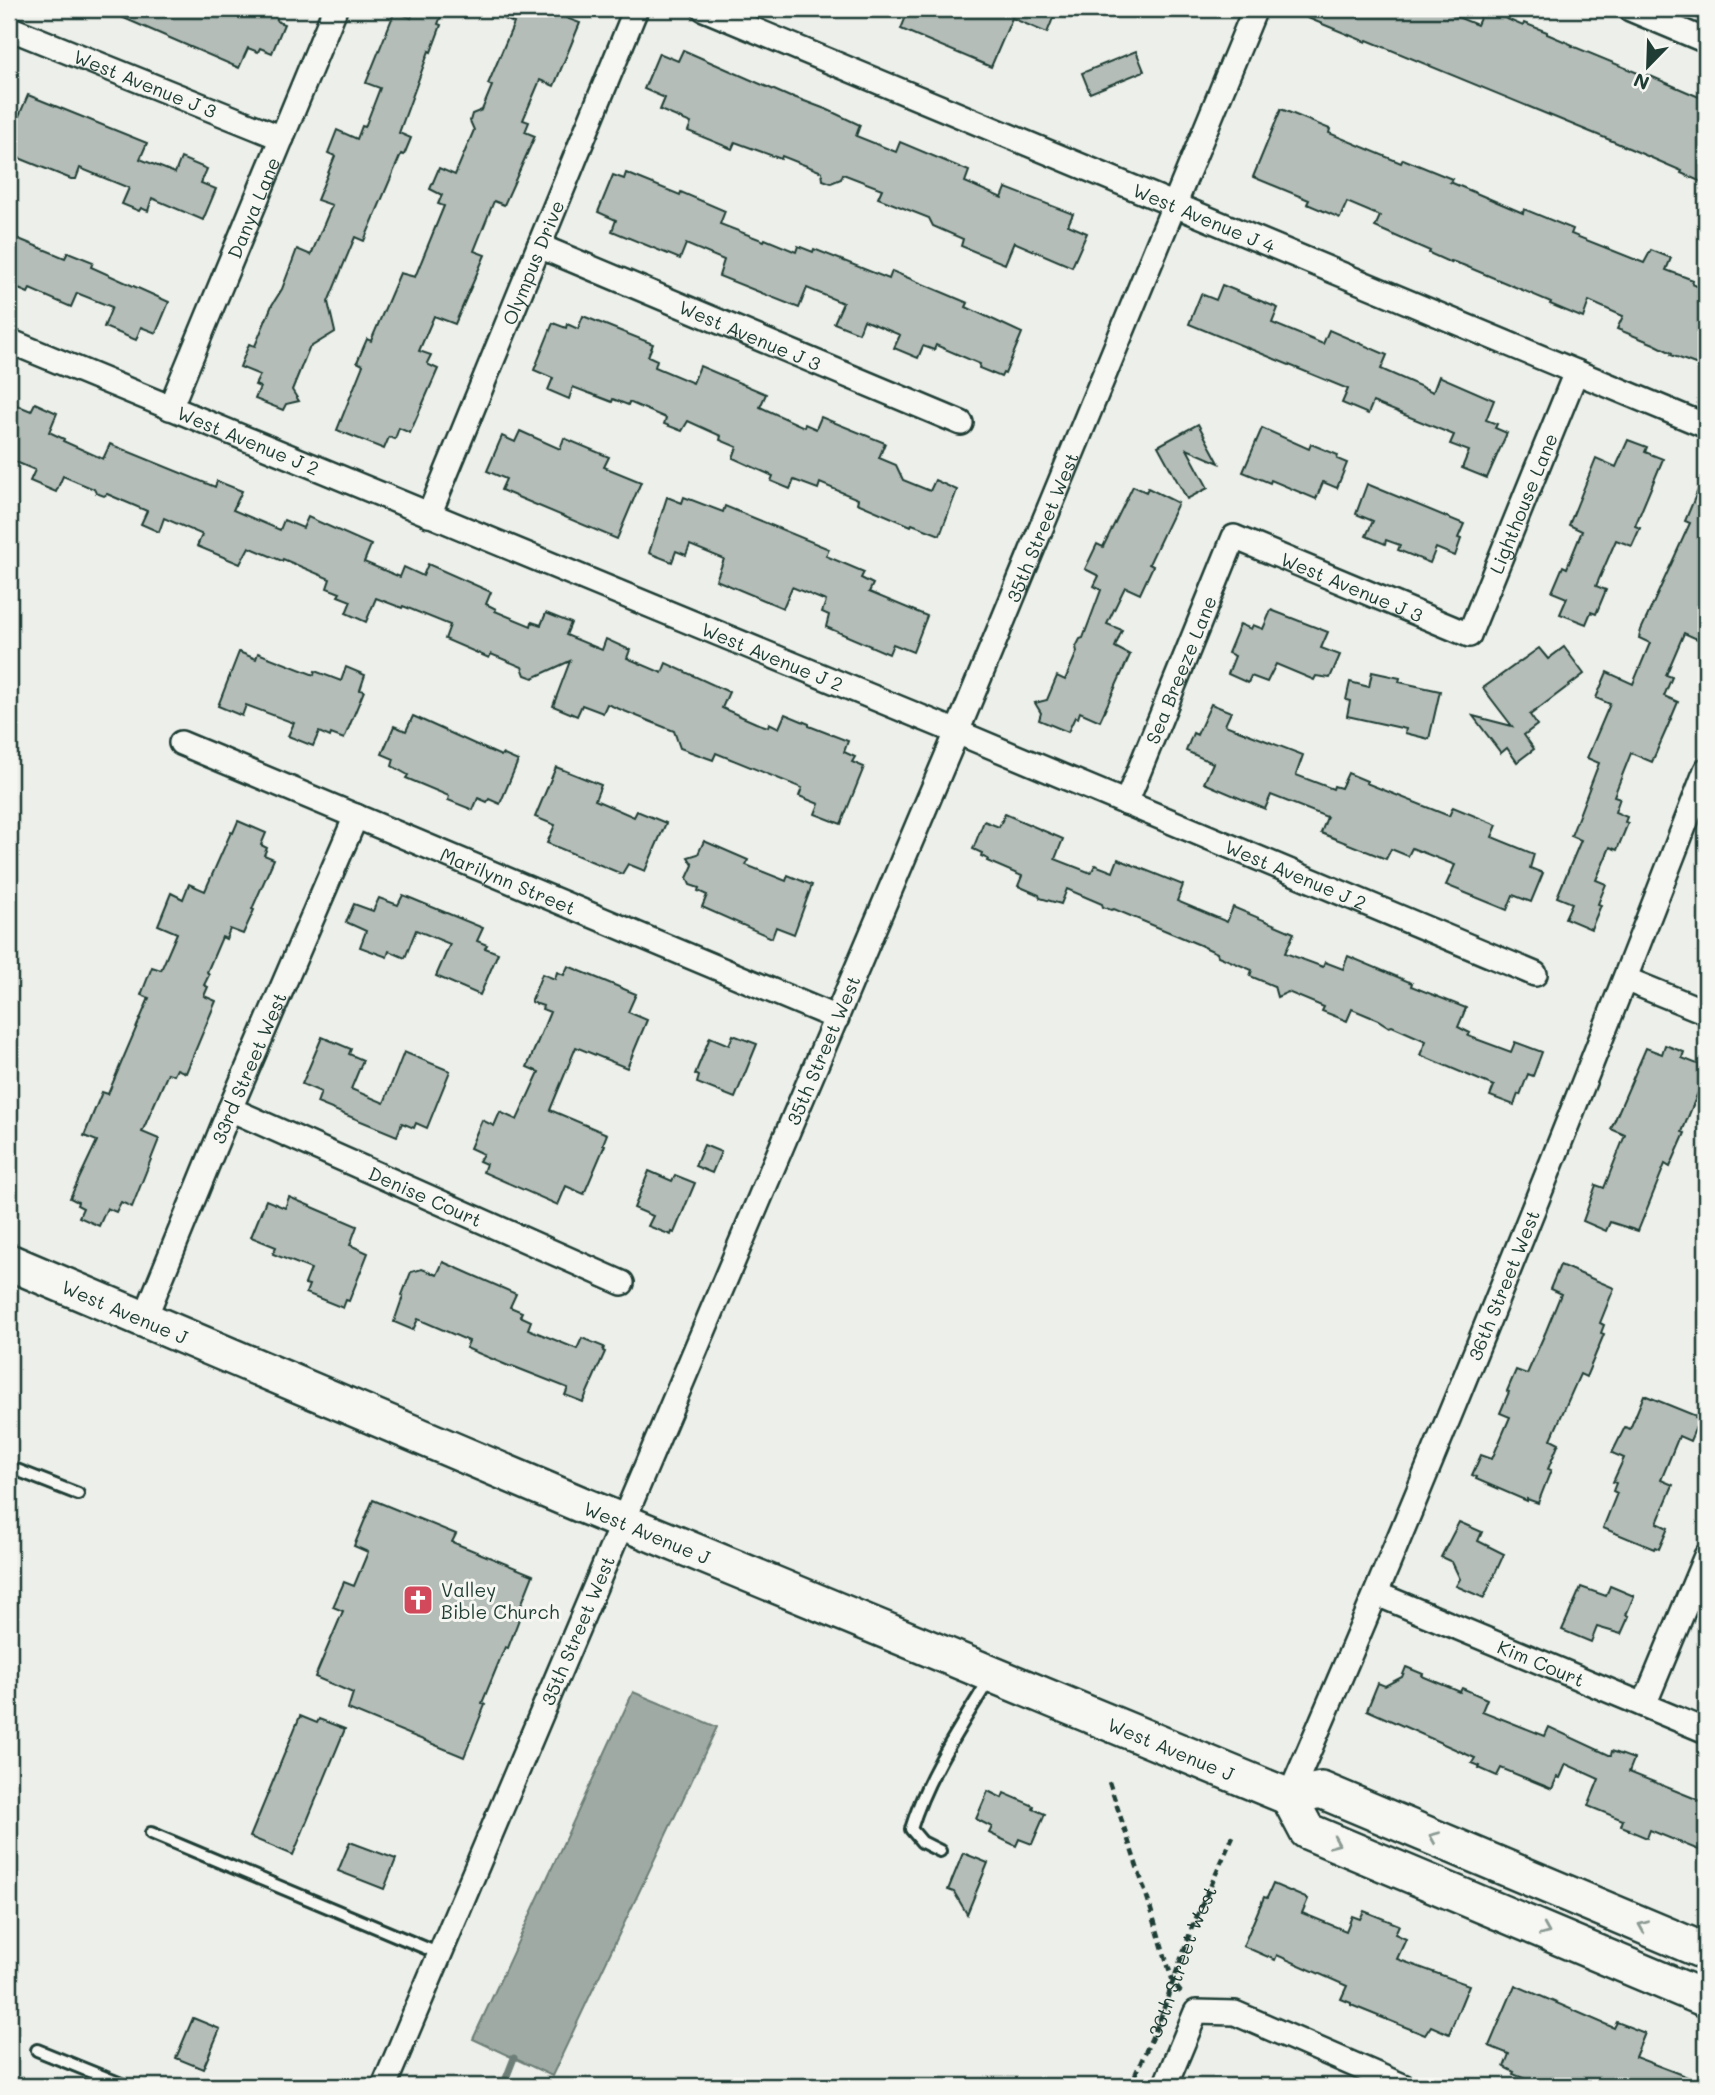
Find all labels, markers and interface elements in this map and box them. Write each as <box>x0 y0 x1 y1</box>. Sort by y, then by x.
north arrow <box>1614 32 1684 102</box>
street label: West Avenue J 3 <box>70 43 220 123</box>
text: N <box>1630 68 1653 96</box>
street label: Danya Lane <box>221 153 285 262</box>
street label: West Avenue J 4 <box>1130 177 1279 258</box>
street label: Olympus Drive <box>496 196 569 328</box>
street label: West Avenue J 3 <box>675 294 825 375</box>
street label: West Avenue J 2 <box>174 399 323 480</box>
street label: Lighthouse Lane <box>1483 429 1562 577</box>
street label: 35th Street West <box>999 448 1084 606</box>
street label: West Avenue J 3 <box>1277 546 1427 627</box>
street label: Sea Breeze Lane <box>1139 592 1221 747</box>
street label: West Avenue J 2 <box>698 616 847 696</box>
street label: West Avenue J 2 <box>1221 833 1371 915</box>
street label: Marilynn Street <box>437 841 580 920</box>
street label: 35th Street West <box>780 971 865 1129</box>
street label: 33rd Street West <box>205 988 291 1147</box>
street label: Denise Court <box>365 1160 486 1232</box>
street label: 36th Street West <box>1461 1206 1545 1364</box>
street label: West Avenue J <box>58 1273 192 1349</box>
street label: West Avenue J <box>580 1495 715 1569</box>
street label: 35th Street West <box>534 1552 620 1709</box>
place label: Valley Bible Church <box>441 1577 559 1624</box>
church icon: Valley Bible Church <box>401 1583 435 1617</box>
street label: Kim Court <box>1494 1633 1589 1692</box>
street label: West Avenue J <box>1104 1711 1239 1786</box>
one-way arrow <box>1428 1832 1440 1846</box>
one-way arrow <box>1328 1834 1340 1848</box>
street label: 36th Street West <box>1141 1881 1222 2041</box>
one-way arrow <box>1638 1920 1651 1934</box>
one-way arrow <box>1537 1923 1550 1937</box>

